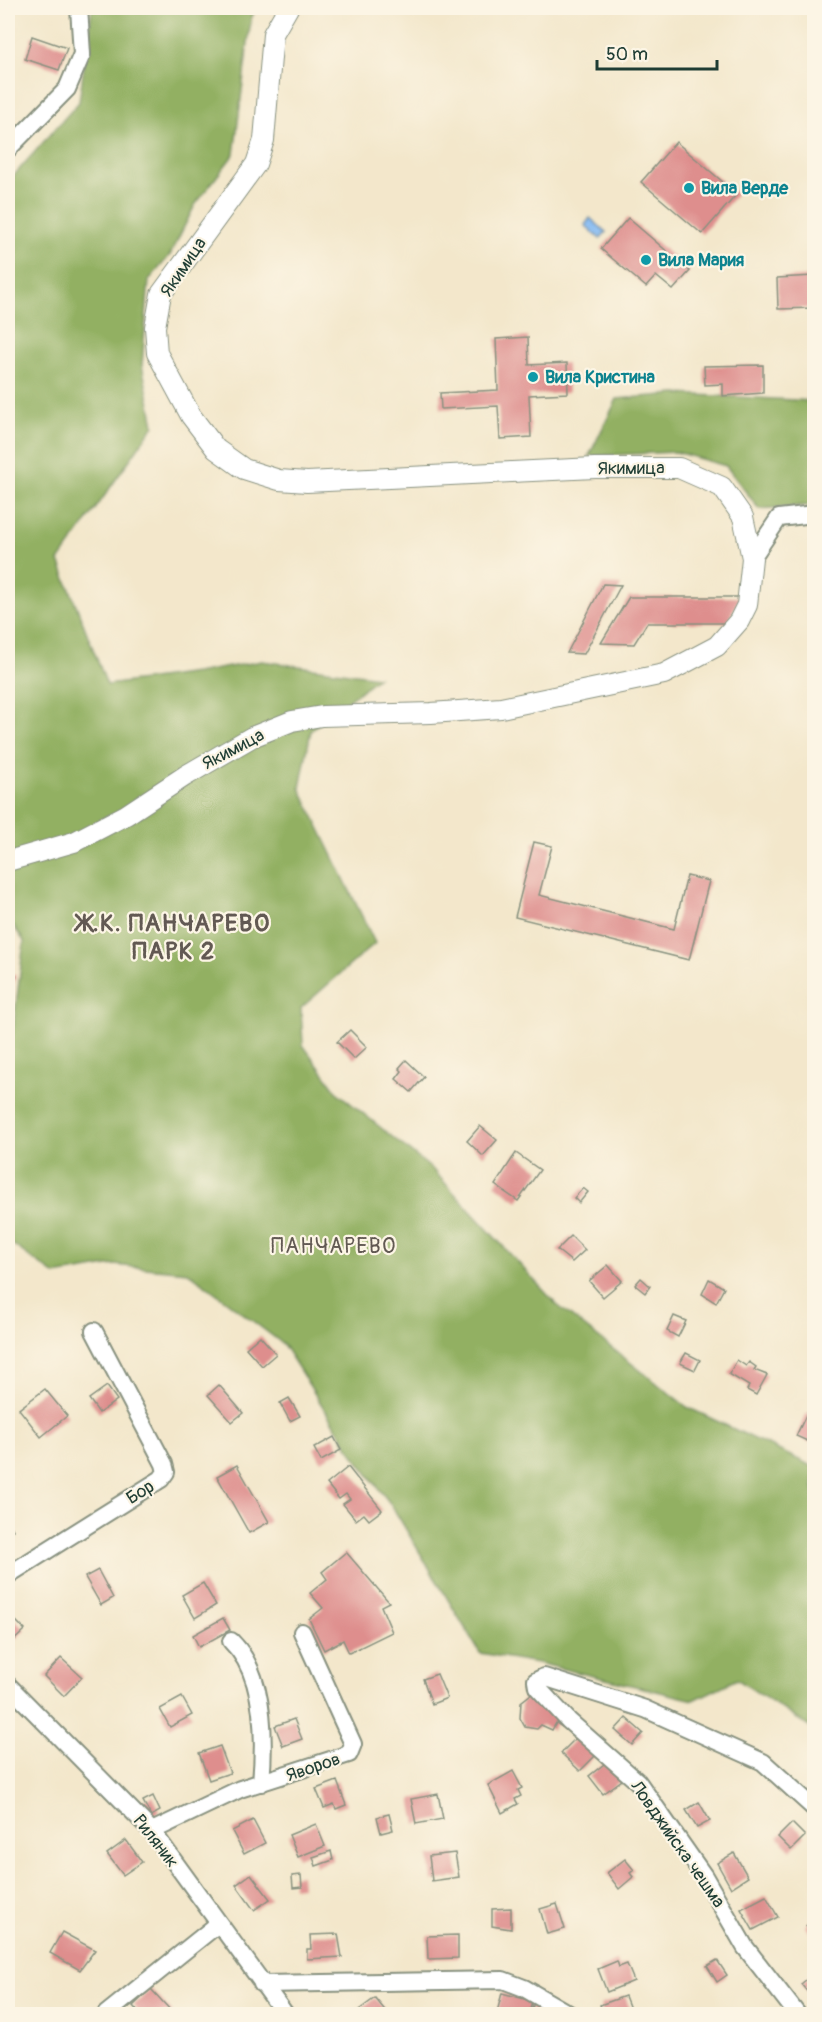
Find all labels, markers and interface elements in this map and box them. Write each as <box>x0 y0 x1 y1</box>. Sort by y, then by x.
scale bar <box>597 33 717 71</box>
text: 50 m <box>606 43 648 66</box>
place label: Вила Верде <box>701 177 789 200</box>
marker: Вила Верде <box>682 181 696 195</box>
street label: Якимица <box>155 233 212 302</box>
place label: Вила Мария <box>658 249 744 272</box>
marker: Вила Мария <box>639 253 653 267</box>
place label: Вила Кристина <box>545 366 656 389</box>
marker: Вила Кристина <box>526 370 540 384</box>
street label: Якимица <box>597 457 665 480</box>
street label: Якимица <box>198 724 268 775</box>
district label: Ж.К. ПАНЧАРЕВО ПАРК 2 <box>73 909 271 966</box>
district label: ПАНЧАРЕВО <box>271 1233 397 1260</box>
street label: Бор <box>122 1475 159 1510</box>
street label: Яворов <box>283 1747 343 1787</box>
street label: Ловджийска чешма <box>625 1775 730 1912</box>
street label: Риляник <box>128 1810 183 1872</box>

